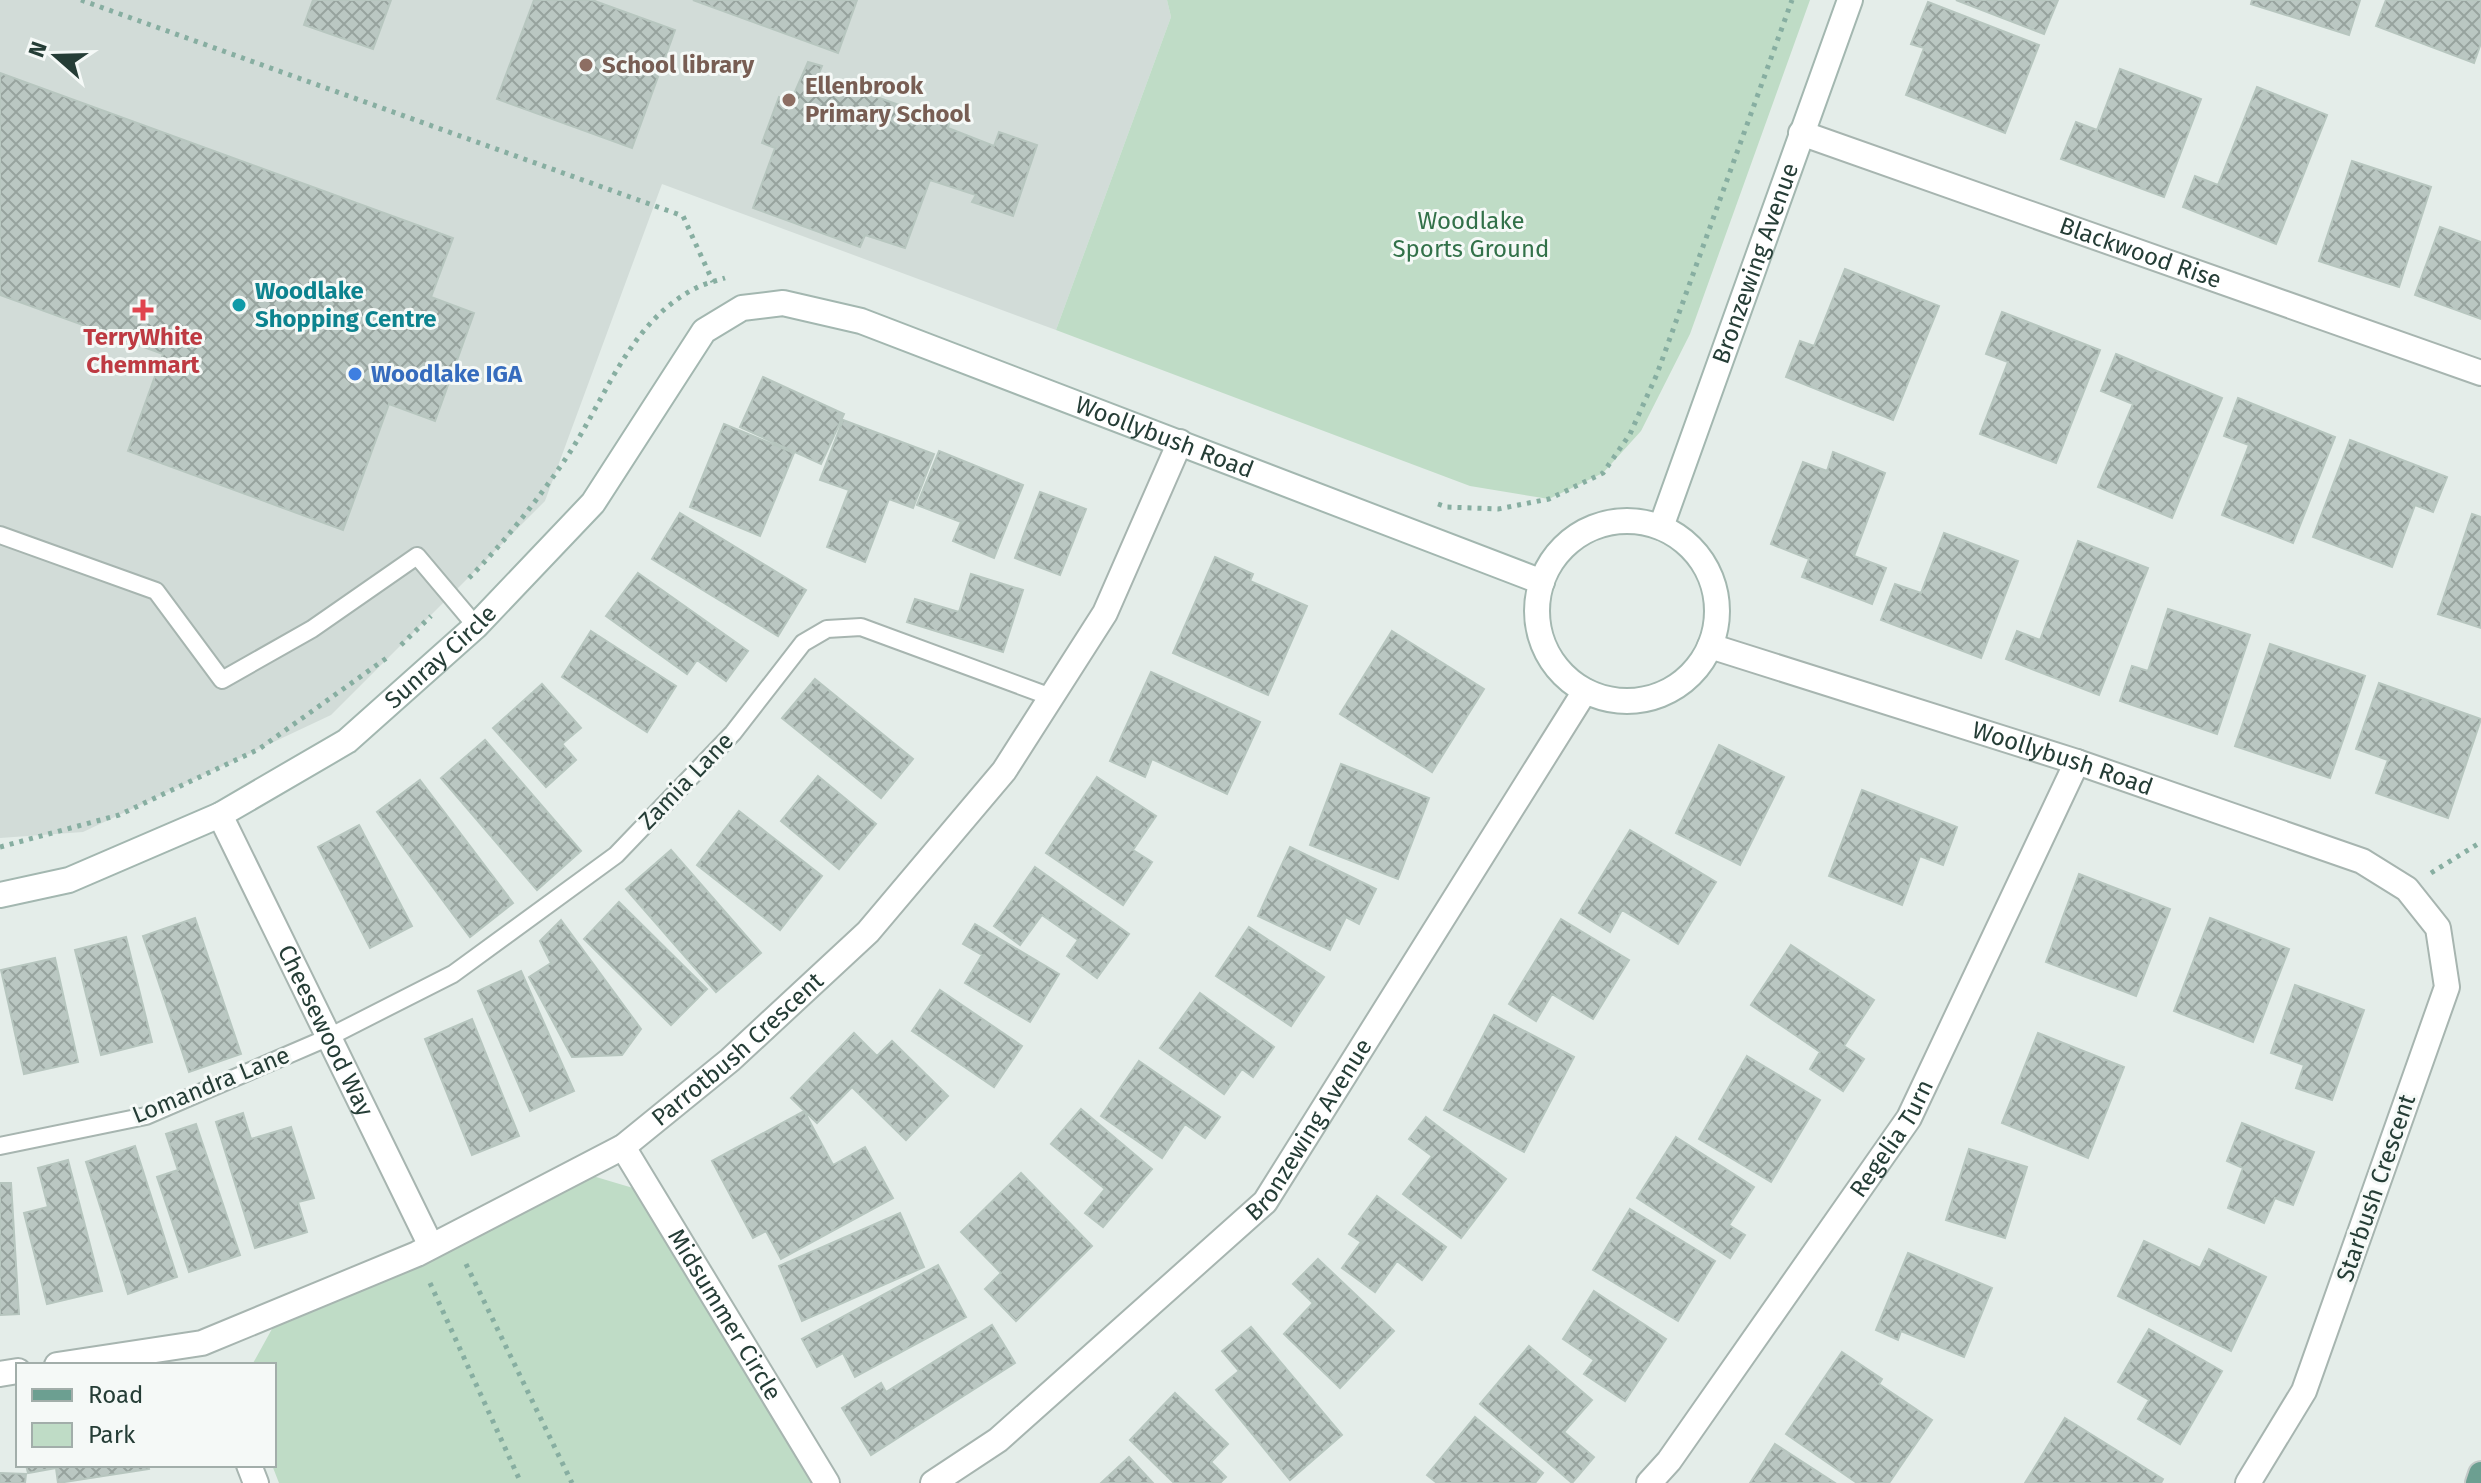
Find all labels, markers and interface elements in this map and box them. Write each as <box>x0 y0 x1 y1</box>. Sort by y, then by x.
north arrow <box>16 16 96 96</box>
text: N <box>22 38 53 61</box>
place label: School library <box>602 51 755 79</box>
marker: School library <box>577 56 595 74</box>
place label: Ellenbrook Primary School <box>805 72 972 128</box>
marker: Ellenbrook Primary School <box>780 91 798 109</box>
street label: Bronzewing Avenue <box>1707 159 1804 368</box>
park label: Woodlake Sports Ground <box>1393 207 1549 263</box>
street label: Blackwood Rise <box>2056 211 2225 294</box>
place label: Woodlake Shopping Centre <box>255 277 437 333</box>
marker: Woodlake Shopping Centre <box>230 296 248 314</box>
marker: TerryWhite Chemmart <box>134 301 152 319</box>
place label: TerryWhite Chemmart <box>83 323 203 379</box>
place label: Woodlake IGA <box>371 360 523 388</box>
marker: Woodlake IGA <box>346 365 364 383</box>
street label: Woollybush Road <box>1071 390 1257 484</box>
street label: Sunray Circle <box>379 599 502 714</box>
street label: Woollybush Road <box>1969 716 2157 801</box>
street label: Zamia Lane <box>633 727 739 835</box>
street label: Cheesewood Way <box>272 940 379 1121</box>
street label: Parrotbush Crescent <box>646 967 829 1132</box>
street label: Bronzewing Avenue <box>1240 1033 1378 1227</box>
street label: Lomandra Lane <box>128 1041 294 1129</box>
street label: Regelia Turn <box>1844 1075 1939 1203</box>
street label: Starbush Crescent <box>2331 1090 2421 1285</box>
street label: Midsummer Circle <box>662 1224 787 1405</box>
legend <box>16 1363 276 1467</box>
text: Road <box>88 1381 143 1409</box>
text: Park <box>88 1421 136 1449</box>

